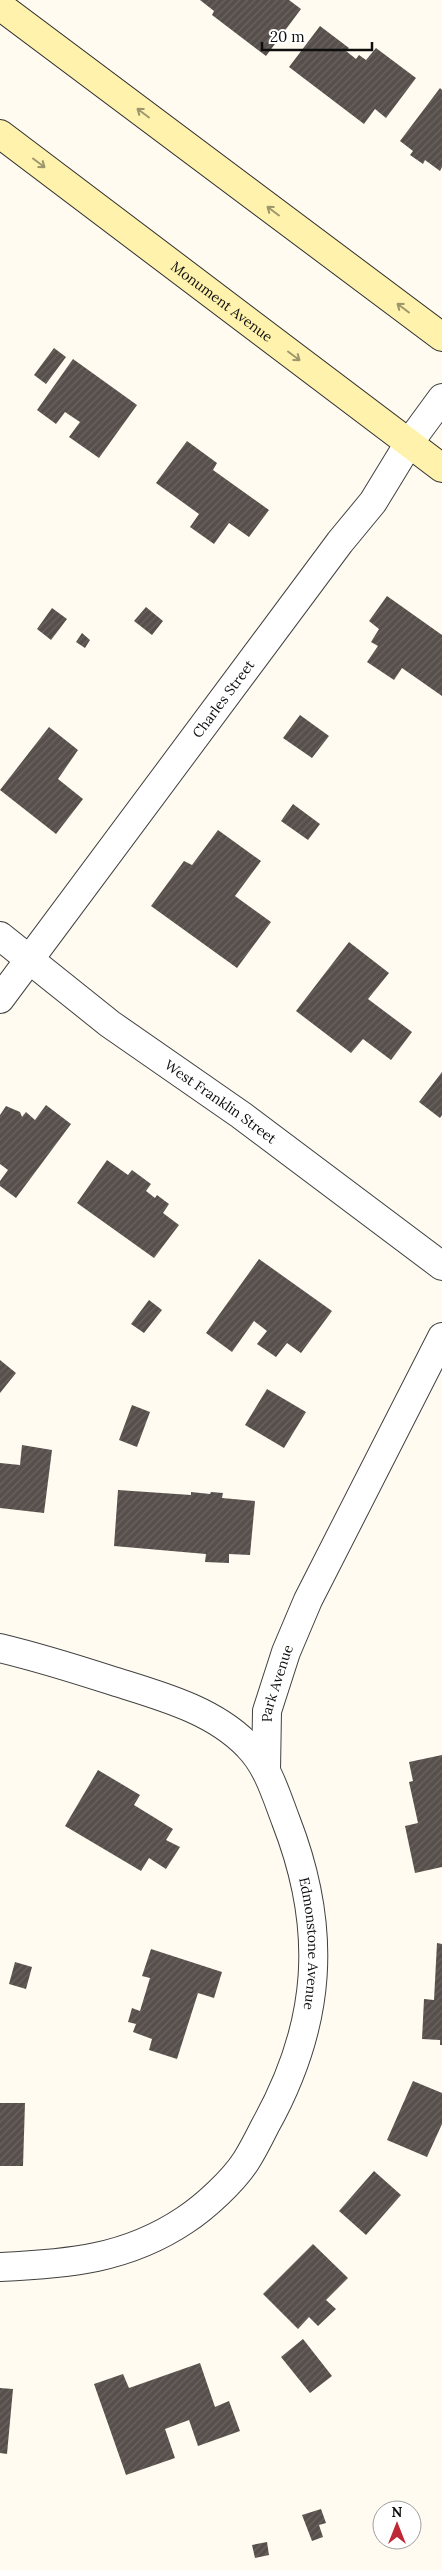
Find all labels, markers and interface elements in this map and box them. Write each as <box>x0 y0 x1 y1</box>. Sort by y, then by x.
scale bar <box>262 20 372 52</box>
text: 20 m <box>270 27 305 46</box>
one-way arrow <box>136 108 150 118</box>
one-way arrow <box>32 158 46 168</box>
one-way arrow <box>267 205 280 216</box>
street label: Monument Avenue <box>167 257 277 346</box>
one-way arrow <box>396 303 410 313</box>
one-way arrow <box>287 351 300 362</box>
street label: Charles Street <box>188 656 258 742</box>
street label: West Franklin Street <box>161 1056 281 1148</box>
street label: Park Avenue <box>258 1641 297 1722</box>
street label: Edmonstone Avenue <box>295 1875 322 2012</box>
north arrow <box>372 2500 422 2550</box>
text: N <box>392 2503 403 2521</box>

